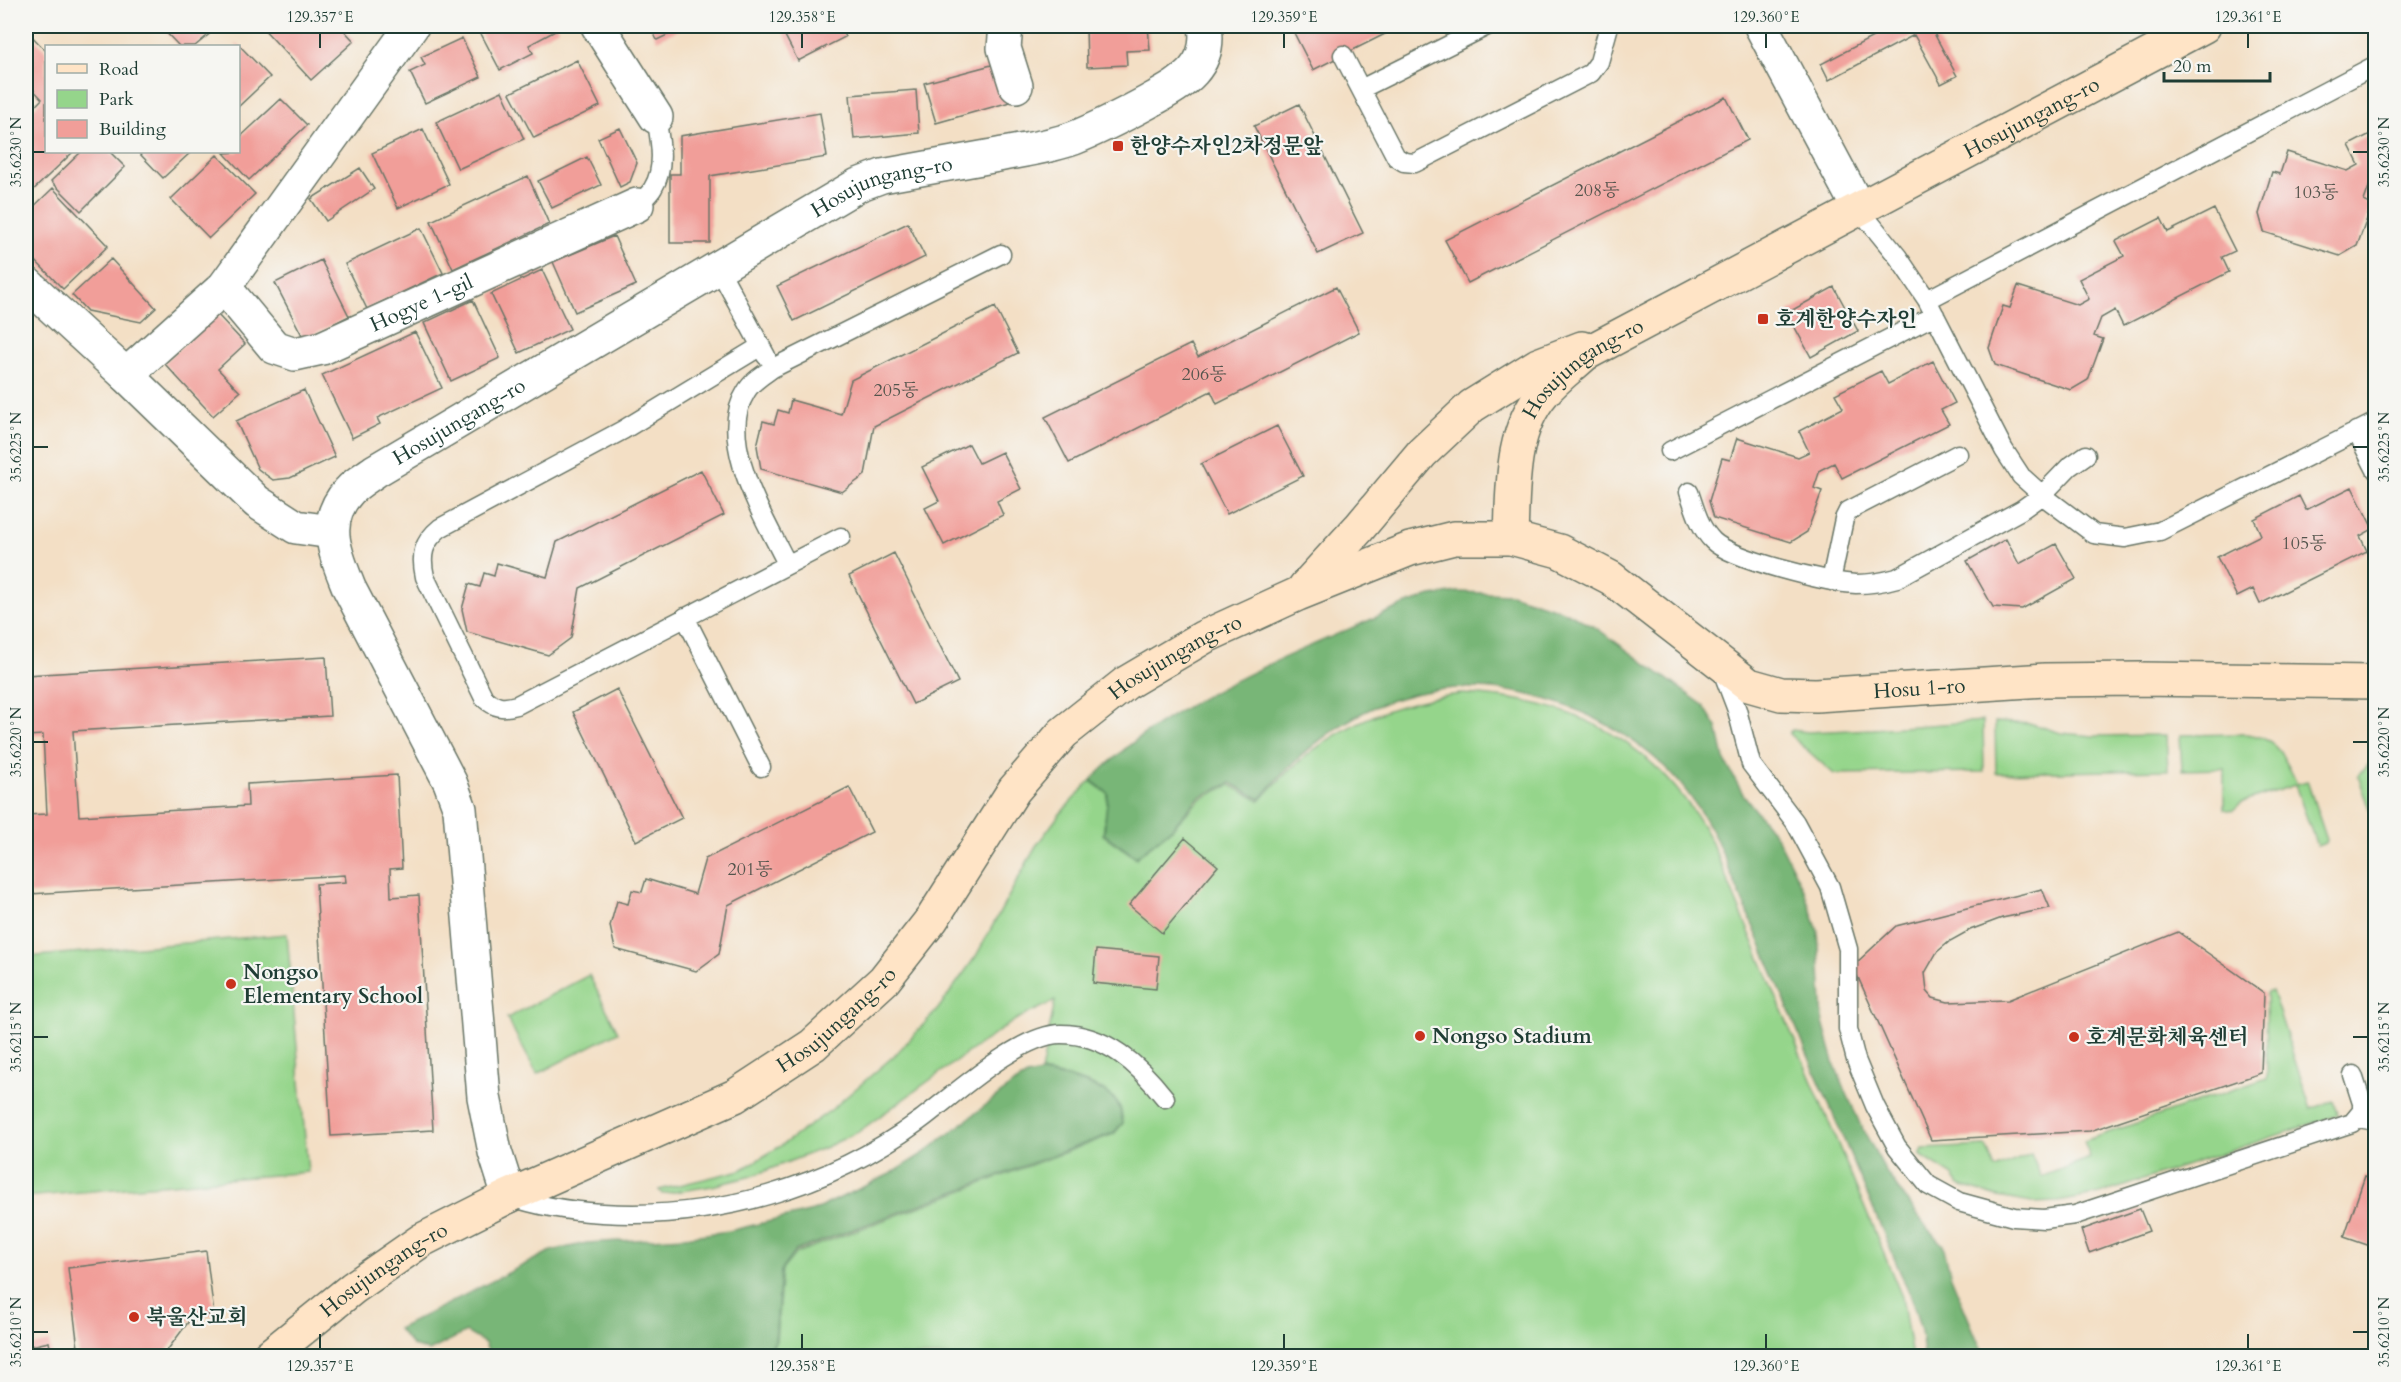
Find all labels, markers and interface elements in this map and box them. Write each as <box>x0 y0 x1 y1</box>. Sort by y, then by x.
text: 129.357°E <box>287 7 353 27</box>
text: 129.358°E <box>769 7 835 27</box>
text: 129.359°E <box>1251 7 1317 27</box>
text: 129.360°E <box>1733 7 1799 27</box>
text: 129.361°E <box>2215 7 2281 27</box>
legend <box>45 45 240 153</box>
scale bar <box>2164 45 2270 83</box>
text: 20 m <box>2173 54 2212 79</box>
text: Road <box>99 57 139 82</box>
street label: Hosujungang-ro <box>1958 70 2104 165</box>
text: Park <box>99 87 134 112</box>
text: 35.6230°N <box>6 117 26 187</box>
text: Building <box>99 117 167 142</box>
text: 35.6230°N <box>2374 117 2394 187</box>
place label: 한양수자인2차정문앞 <box>1130 132 1324 161</box>
marker: 한양수자인2차정문앞 <box>1111 139 1125 153</box>
street label: Hosujungang-ro <box>805 149 955 224</box>
house number: 208동 <box>1574 178 1620 203</box>
house number: 103동 <box>2293 180 2339 205</box>
street label: Hogye 1-gil <box>365 267 477 339</box>
place label: 호계한양수자인 <box>1775 305 1917 334</box>
street label: Hosujungang-ro <box>1515 311 1648 424</box>
marker: 호계한양수자인 <box>1756 312 1770 326</box>
house number: 206동 <box>1181 362 1227 387</box>
street label: Hosujungang-ro <box>387 371 531 472</box>
house number: 205동 <box>873 378 919 403</box>
text: 35.6225°N <box>6 412 26 482</box>
text: 35.6225°N <box>2374 412 2394 482</box>
house number: 105동 <box>2281 531 2327 556</box>
street label: Hosujungang-ro <box>1102 607 1246 706</box>
street label: Hosu 1-ro <box>1872 671 1966 706</box>
text: 35.6220°N <box>6 707 26 777</box>
text: 35.6220°N <box>2374 707 2394 777</box>
house number: 201동 <box>727 857 773 882</box>
place label: Nongso Elementary School <box>243 958 423 1011</box>
street label: Hosujungang-ro <box>771 961 903 1080</box>
marker: Nongso Elementary School <box>224 977 238 991</box>
text: 35.6215°N <box>6 1002 26 1072</box>
text: 35.6215°N <box>2374 1002 2394 1072</box>
place label: Nongso Stadium <box>1432 1022 1593 1051</box>
place label: 호계문화체육센터 <box>2086 1023 2248 1052</box>
marker: Nongso Stadium <box>1413 1029 1427 1043</box>
marker: 호계문화체육센터 <box>2067 1030 2081 1044</box>
street label: Hosujungang-ro <box>314 1215 452 1324</box>
text: 35.6210°N <box>6 1297 26 1367</box>
text: 35.6210°N <box>2374 1297 2394 1367</box>
place label: 북울산교회 <box>146 1303 247 1332</box>
marker: 북울산교회 <box>127 1310 141 1324</box>
text: 129.357°E <box>287 1356 353 1376</box>
text: 129.358°E <box>769 1356 835 1376</box>
text: 129.359°E <box>1251 1356 1317 1376</box>
text: 129.360°E <box>1733 1356 1799 1376</box>
text: 129.361°E <box>2215 1356 2281 1376</box>

